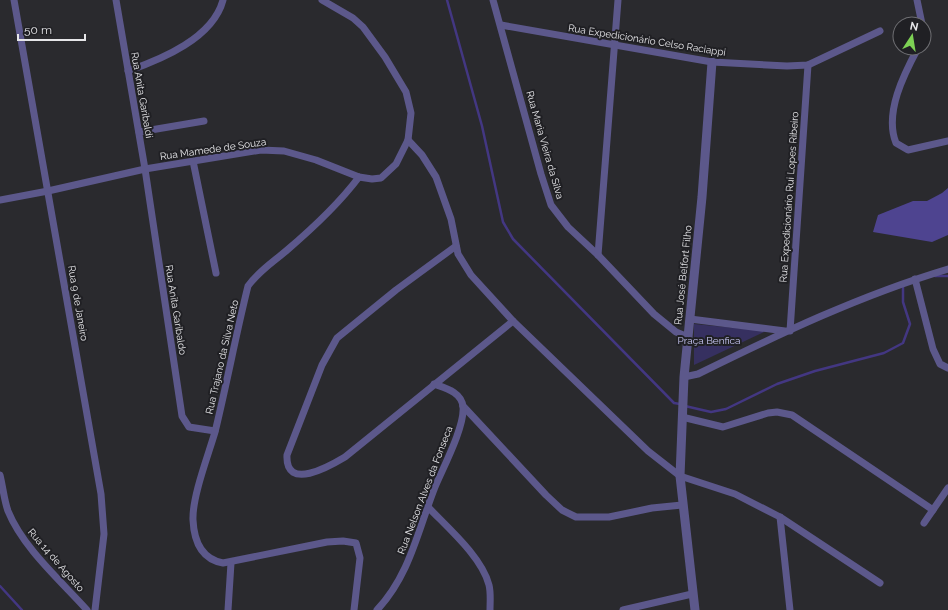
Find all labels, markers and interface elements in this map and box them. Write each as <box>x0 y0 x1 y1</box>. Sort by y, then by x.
scale bar <box>18 16 85 42</box>
north arrow <box>892 16 932 56</box>
text: N <box>909 19 919 34</box>
street label: Rua Expedicionário Celso Raciappi <box>567 22 727 58</box>
text: 50 m <box>24 23 52 37</box>
street label: Rua Anita Garibaldi <box>129 51 155 139</box>
street label: Rua Maria Vieira da Silva <box>524 90 566 200</box>
street label: Rua Expedicionário Rui Lopes Ribeiro <box>778 111 800 283</box>
street label: Rua Mamede de Souza <box>159 136 267 162</box>
street label: Rua José Belfort Filho <box>672 224 694 325</box>
street label: Rua 9 de Janeiro <box>66 264 90 342</box>
street label: Rua Anita Garibaldo <box>163 264 189 356</box>
street label: Rua Trajano da Silva Neto <box>203 299 241 415</box>
park label: Praça Benfica <box>678 335 740 346</box>
street label: Rua Nelson Alves da Fonseca <box>395 424 455 556</box>
street label: Rua 14 de Agosto <box>26 526 86 594</box>

